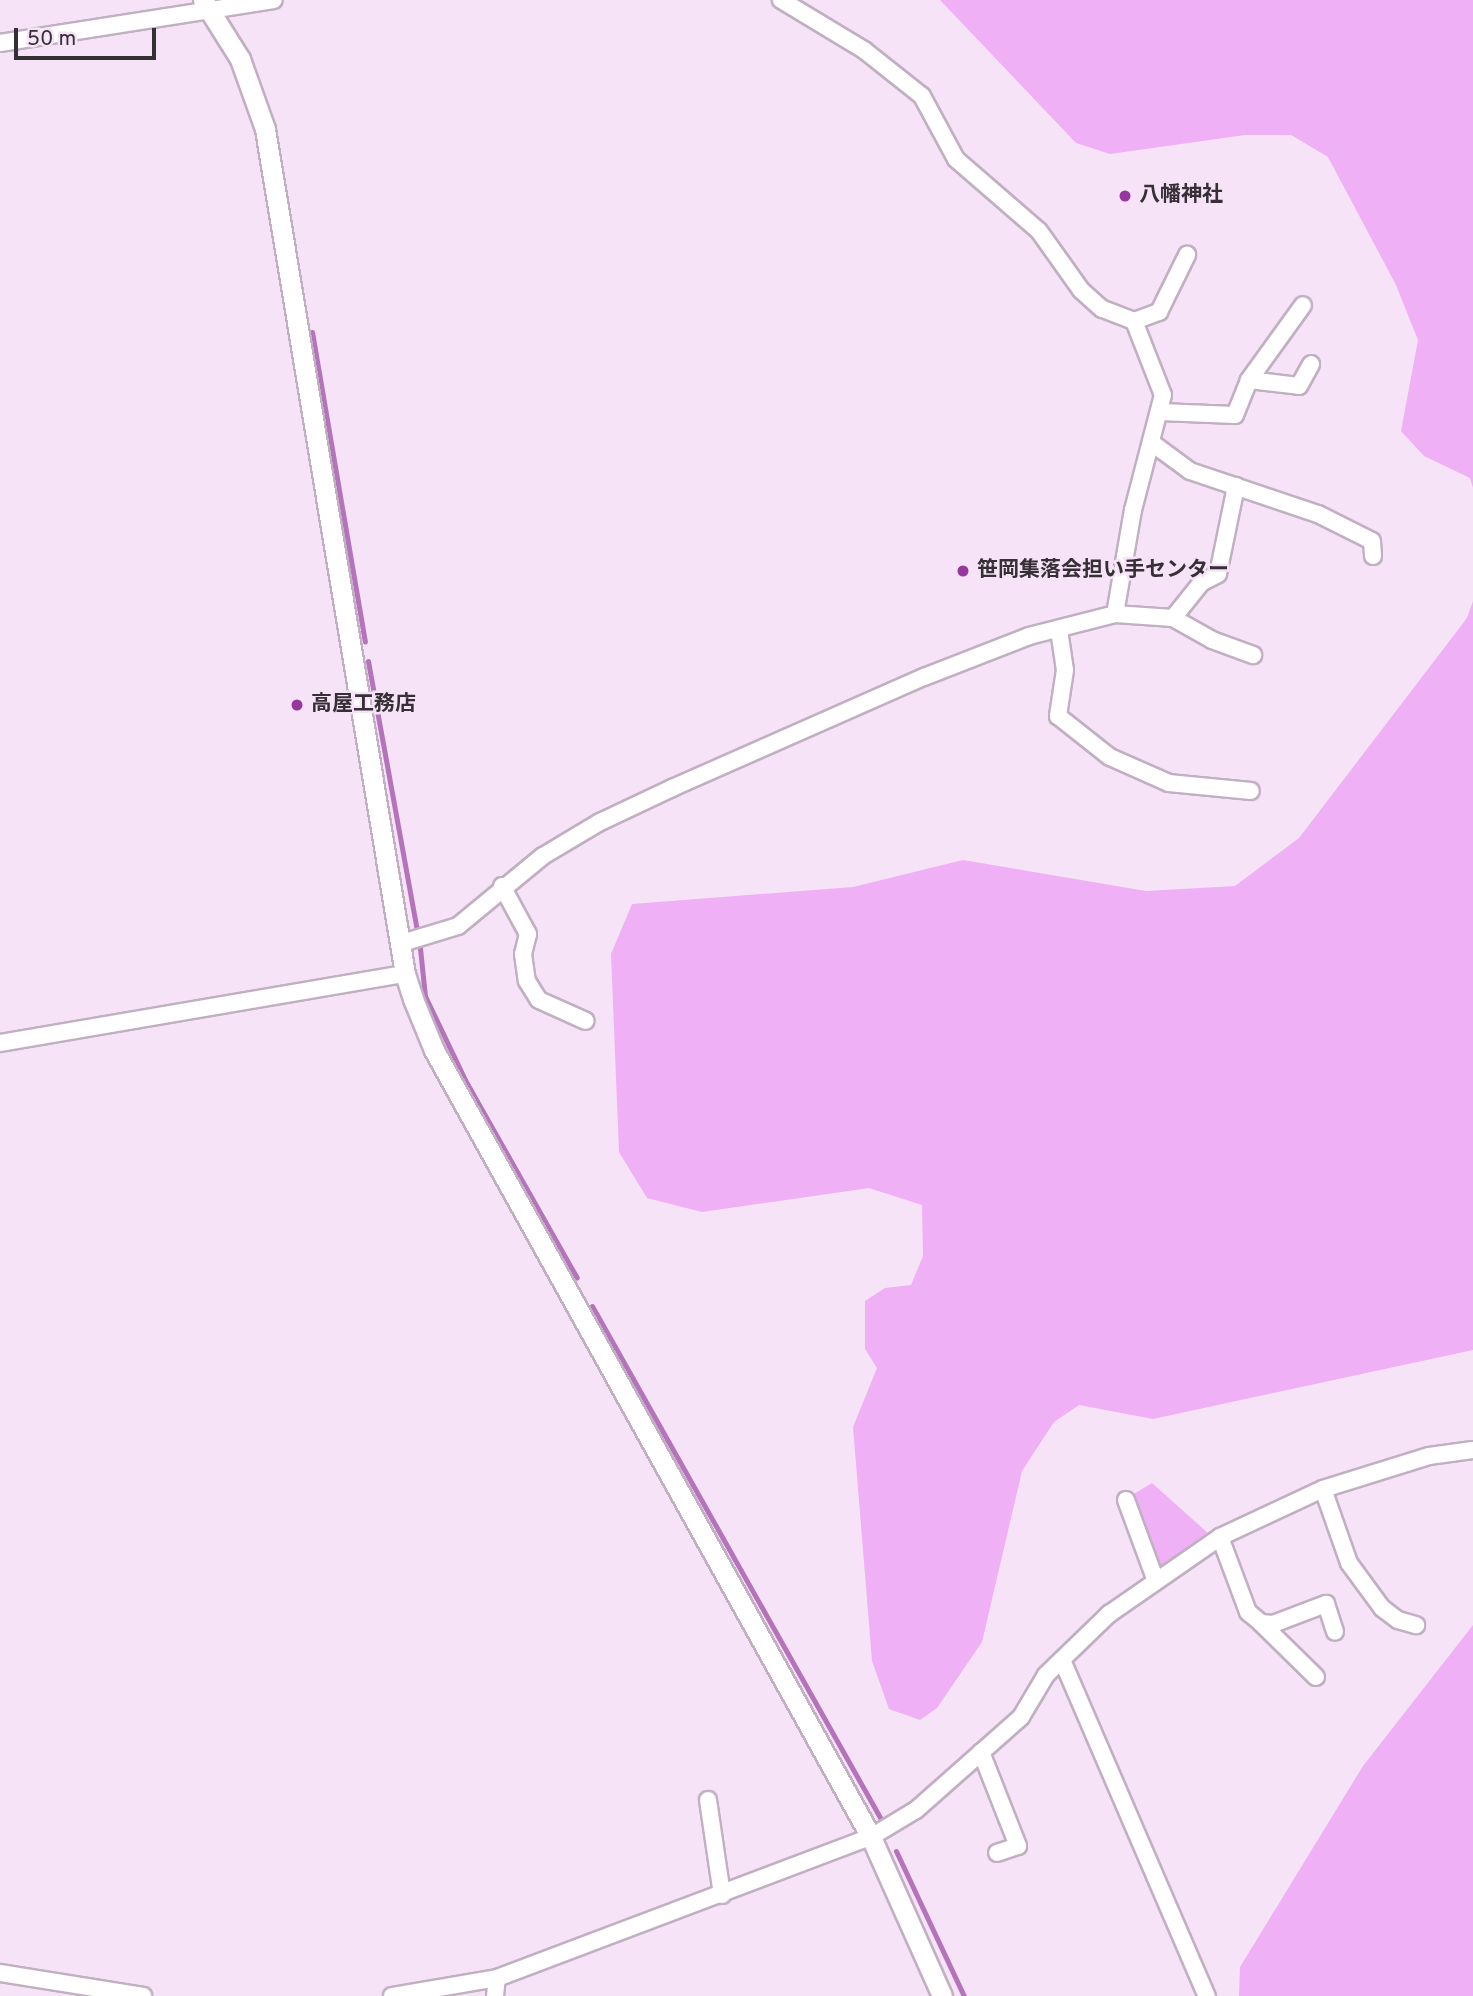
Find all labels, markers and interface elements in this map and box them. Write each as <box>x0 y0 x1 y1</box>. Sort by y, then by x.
scale bar <box>18 14 159 58</box>
text: 50 m <box>27 26 76 53</box>
place label: 八幡神社 <box>1139 183 1223 209</box>
marker: 八幡神社 <box>1117 188 1133 204</box>
place label: 笹岡集落会担い手センター <box>977 558 1229 584</box>
marker: 笹岡集落会担い手センター <box>955 563 971 579</box>
place label: 高屋工務店 <box>311 692 416 718</box>
marker: 高屋工務店 <box>289 697 305 713</box>

